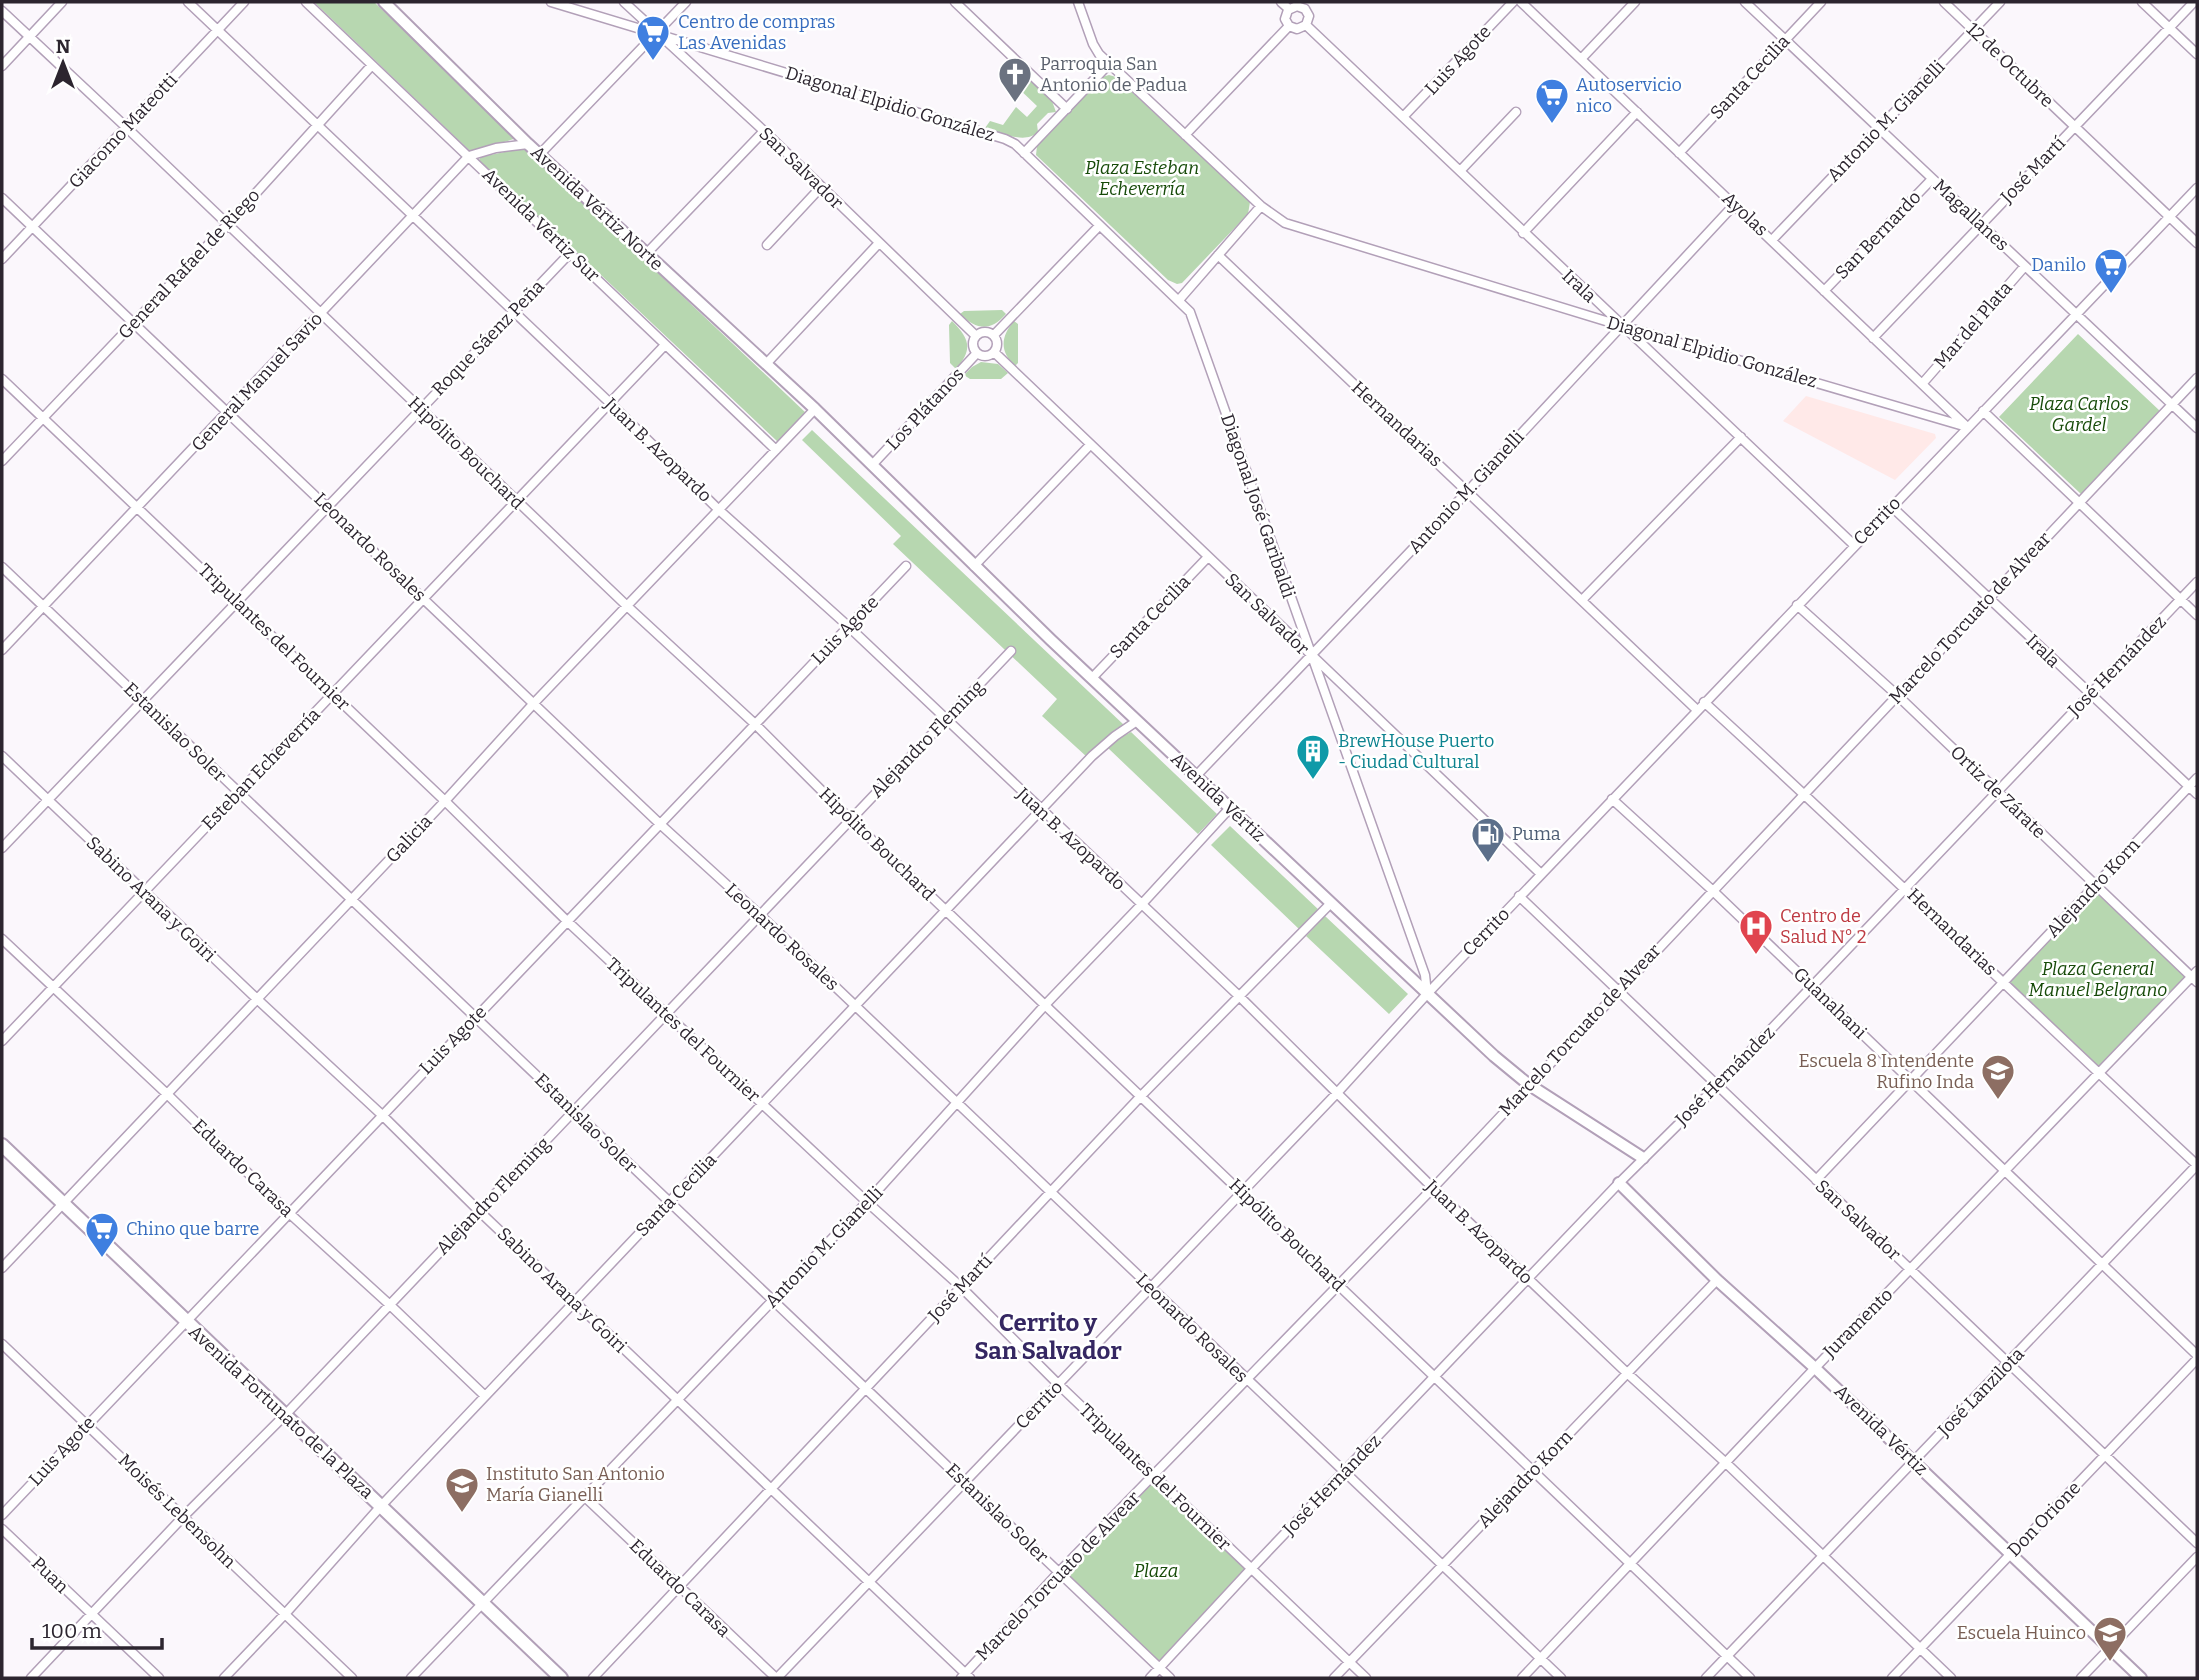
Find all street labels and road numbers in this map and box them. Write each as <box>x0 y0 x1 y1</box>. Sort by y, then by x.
street label: 12 de Octubre <box>1962 18 2058 112</box>
street label: Luis Agote <box>1420 21 1496 99</box>
street label: Santa Cecilia <box>1706 30 1795 124</box>
street label: Antonio M. Gianelli <box>1823 56 1949 186</box>
street label: Diagonal Elpidio González <box>783 62 997 146</box>
street label: Giacomo Mateotti <box>64 69 182 193</box>
street label: San Salvador <box>754 122 848 214</box>
street label: José Martí <box>1995 132 2070 208</box>
street label: Avenida Vértiz Norte <box>526 141 668 275</box>
street label: Avenida Vértiz Sur <box>478 164 604 287</box>
street label: Magallanes <box>1929 175 2013 255</box>
street label: General Rafael de Riego <box>114 184 264 344</box>
street label: San Bernardo <box>1830 186 1926 284</box>
street label: Ayolas <box>1718 187 1772 241</box>
street label: Irala <box>1557 265 1601 307</box>
street label: Roque Sáenz Peña <box>427 276 549 400</box>
street label: Mar del Plata <box>1929 277 2017 373</box>
street label: General Manuel Savio <box>187 308 327 456</box>
street label: Diagonal Elpidio González <box>1604 311 1820 393</box>
street label: Los Plátanos <box>881 363 969 455</box>
street label: Hernandarias <box>1347 376 1447 472</box>
street label: Hipólito Bouchard <box>403 392 529 514</box>
street label: Juan B. Azopardo <box>599 393 716 507</box>
street label: Diagonal José Garibaldi <box>1216 411 1300 601</box>
street label: Antonio M. Gianelli <box>1403 426 1529 558</box>
street label: Leonardo Rosales <box>309 488 431 606</box>
street label: Cerrito <box>1849 492 1905 550</box>
street label: Marcelo Torcuato de Alvear <box>1885 527 2055 709</box>
street label: Tripulantes del Fournier <box>194 559 354 715</box>
street label: San Salvador <box>1220 568 1314 660</box>
street label: Santa Cecilia <box>1105 571 1195 663</box>
street label: Luis Agote <box>807 591 883 669</box>
street label: José Hernández <box>2063 611 2171 722</box>
street label: Irala <box>2022 630 2065 672</box>
street label: Alejandro Fleming <box>865 676 989 802</box>
street label: Estanislao Soler <box>119 678 231 786</box>
street label: Esteban Echeverría <box>197 703 325 834</box>
street label: Ortiz de Zárate <box>1946 741 2050 843</box>
street label: Avenida Vértiz <box>1166 748 1270 846</box>
street label: Juan B. Azopardo <box>1011 782 1130 895</box>
street label: Hipólito Bouchard <box>814 783 940 905</box>
street label: Galicia <box>381 810 437 867</box>
street label: Sabino Arana y Goiri <box>82 832 220 966</box>
street label: Alejandro Korn <box>2042 834 2145 942</box>
street label: Leonardo Rosales <box>721 879 843 995</box>
street label: Hernandarias <box>1903 884 2001 980</box>
street label: Cerrito <box>1458 903 1514 961</box>
street label: Marcelo Torcuato de Alvear <box>1495 939 1665 1121</box>
street label: Tripulantes del Fournier <box>602 953 764 1107</box>
street label: Guanahani <box>1789 963 1871 1043</box>
street label: Luis Agote <box>415 1001 491 1079</box>
street label: José Hernández <box>1670 1022 1779 1131</box>
street label: Estanislao Soler <box>530 1069 642 1177</box>
street label: Eduardo Carasa <box>188 1114 298 1222</box>
street label: Alejandro Fleming <box>431 1133 555 1259</box>
street label: Santa Cecilia <box>631 1149 721 1241</box>
street label: Hipólito Bouchard <box>1224 1174 1350 1296</box>
street label: Juan B. Azopardo <box>1420 1175 1537 1289</box>
street label: San Salvador <box>1811 1175 1905 1265</box>
street label: Antonio M. Gianelli <box>761 1182 887 1312</box>
street label: Sabino Arana y Goiri <box>493 1223 631 1357</box>
street label: José Martí <box>923 1249 997 1327</box>
street label: Leonardo Rosales <box>1131 1269 1253 1387</box>
street label: Juramento <box>1818 1284 1897 1363</box>
street label: Avenida Fortunato de la Plaza <box>184 1321 378 1504</box>
street label: José Lanzilota <box>1933 1343 2029 1442</box>
street label: Cerrito <box>1011 1376 1067 1434</box>
street label: Avenida Vértiz <box>1830 1380 1932 1480</box>
street label: Tripulantes del Fournier <box>1075 1399 1235 1555</box>
street label: Luis Agote <box>24 1412 100 1490</box>
street label: Alejandro Korn <box>1473 1425 1577 1532</box>
street label: José Hernández <box>1278 1430 1386 1541</box>
street label: Moisés Lebensohn <box>114 1449 241 1573</box>
street label: Estanislao Soler <box>941 1459 1053 1567</box>
street label: Don Orione <box>2003 1477 2085 1561</box>
street label: Marcelo Torcuato de Alvear <box>971 1487 1145 1665</box>
street label: Eduardo Carasa <box>625 1534 735 1642</box>
street label: Puan <box>27 1552 74 1598</box>

